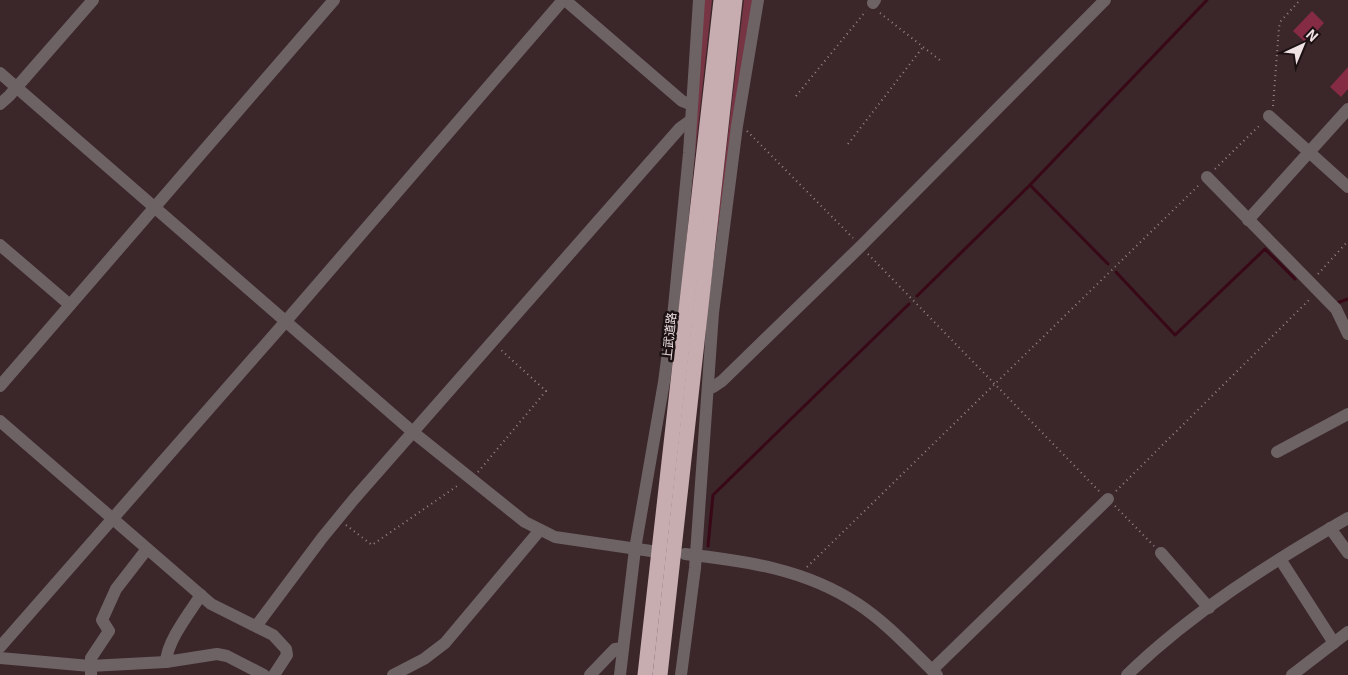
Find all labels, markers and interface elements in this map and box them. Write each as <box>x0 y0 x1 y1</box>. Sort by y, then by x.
north arrow <box>1278 20 1328 70</box>
text: N <box>1302 24 1323 46</box>
street label: 上武道路 <box>657 311 679 361</box>

